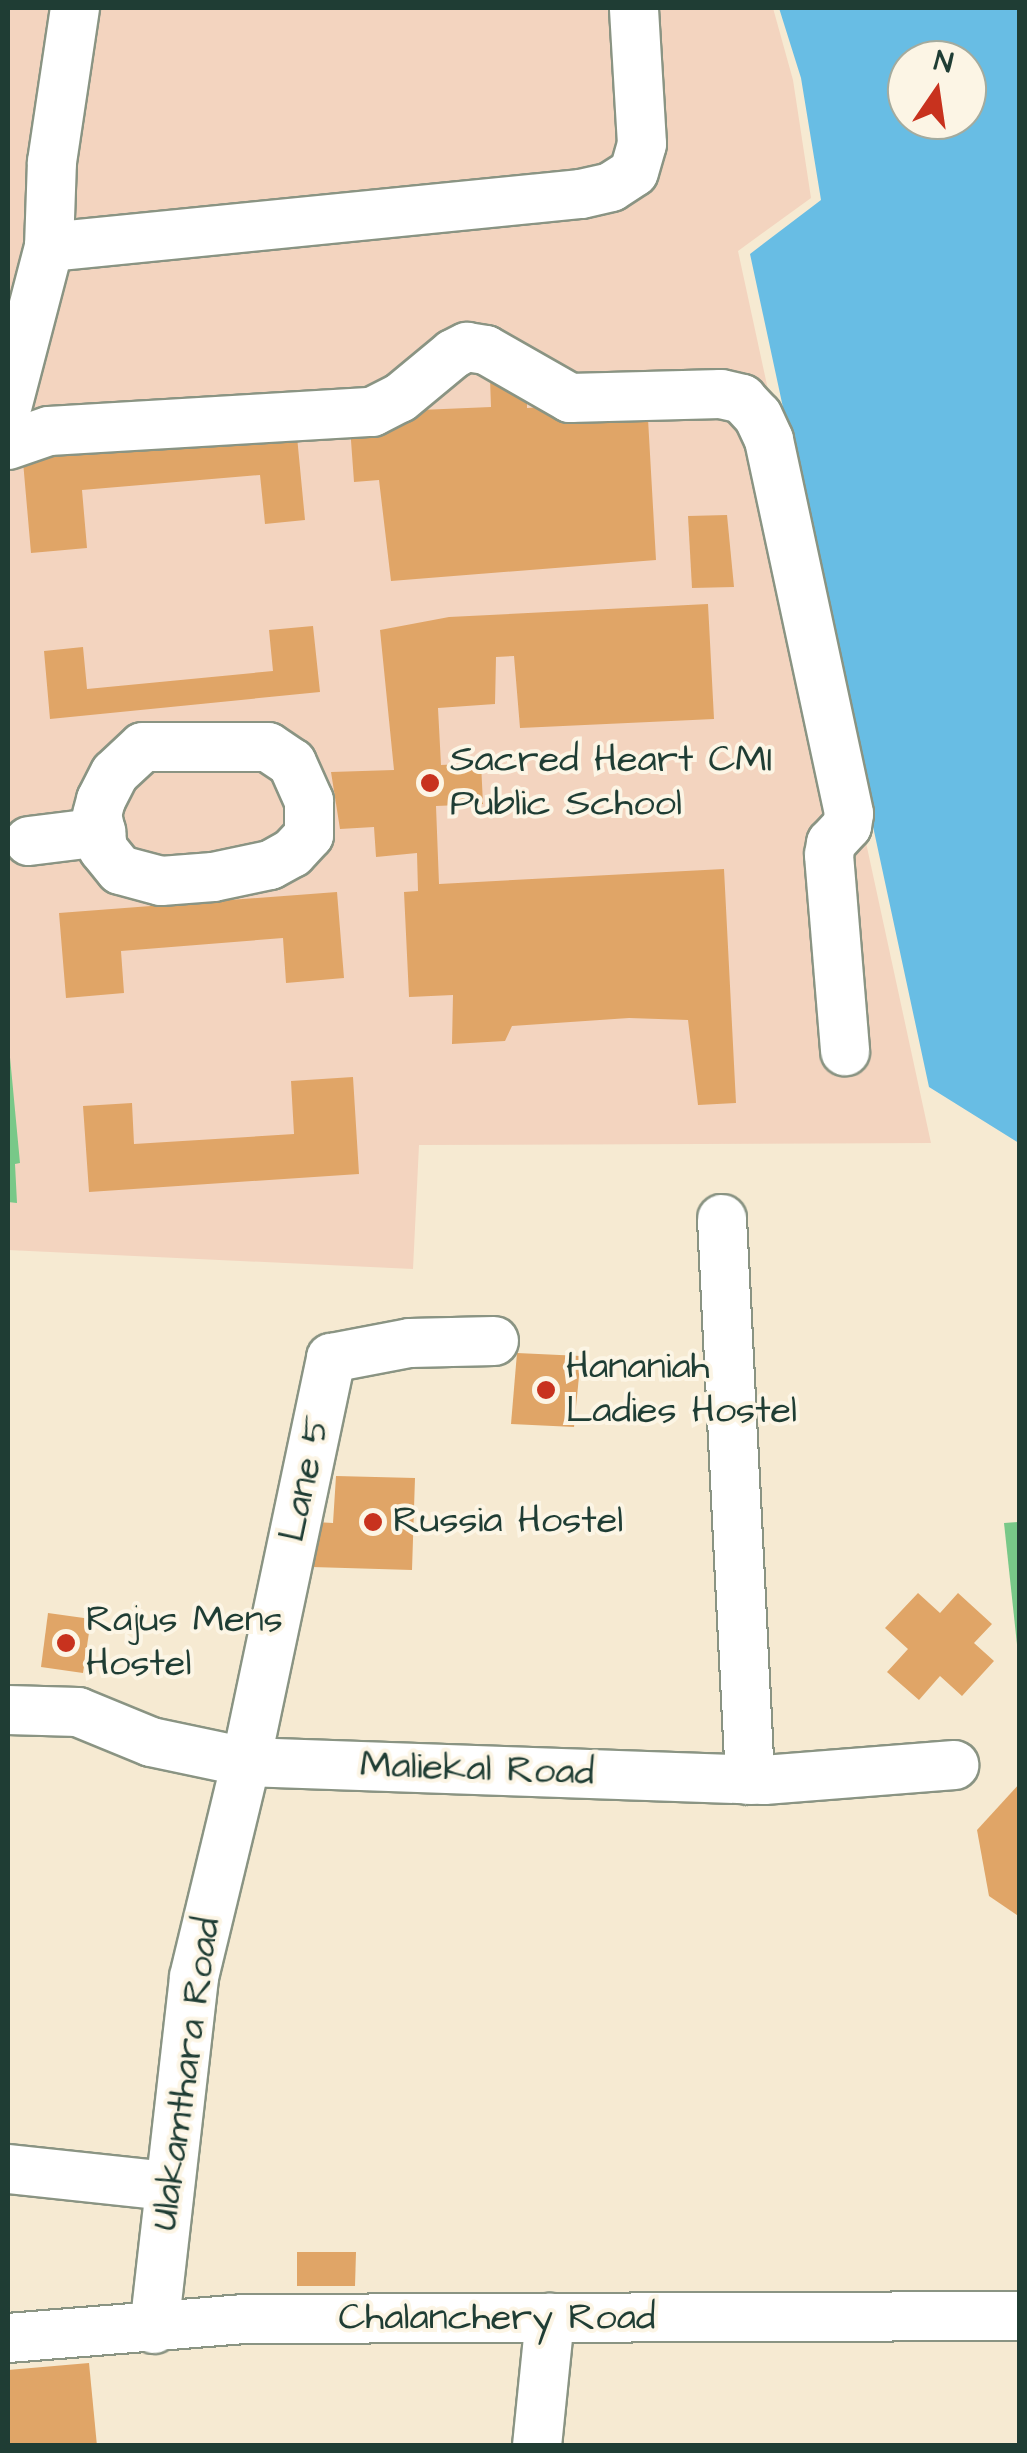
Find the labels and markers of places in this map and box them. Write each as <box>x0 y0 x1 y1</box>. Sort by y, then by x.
place label: Sacred Heart CMI Public School <box>450 738 773 828</box>
marker: Sacred Heart CMI Public School <box>419 772 441 794</box>
place label: Hananiah Ladies Hostel <box>566 1345 797 1435</box>
marker: Hananiah Ladies Hostel <box>535 1379 557 1401</box>
place label: Russia Hostel <box>393 1499 623 1545</box>
marker: Russia Hostel <box>362 1511 384 1533</box>
place label: Rajus Mens Hostel <box>86 1598 283 1688</box>
marker: Rajus Mens Hostel <box>55 1632 77 1654</box>

